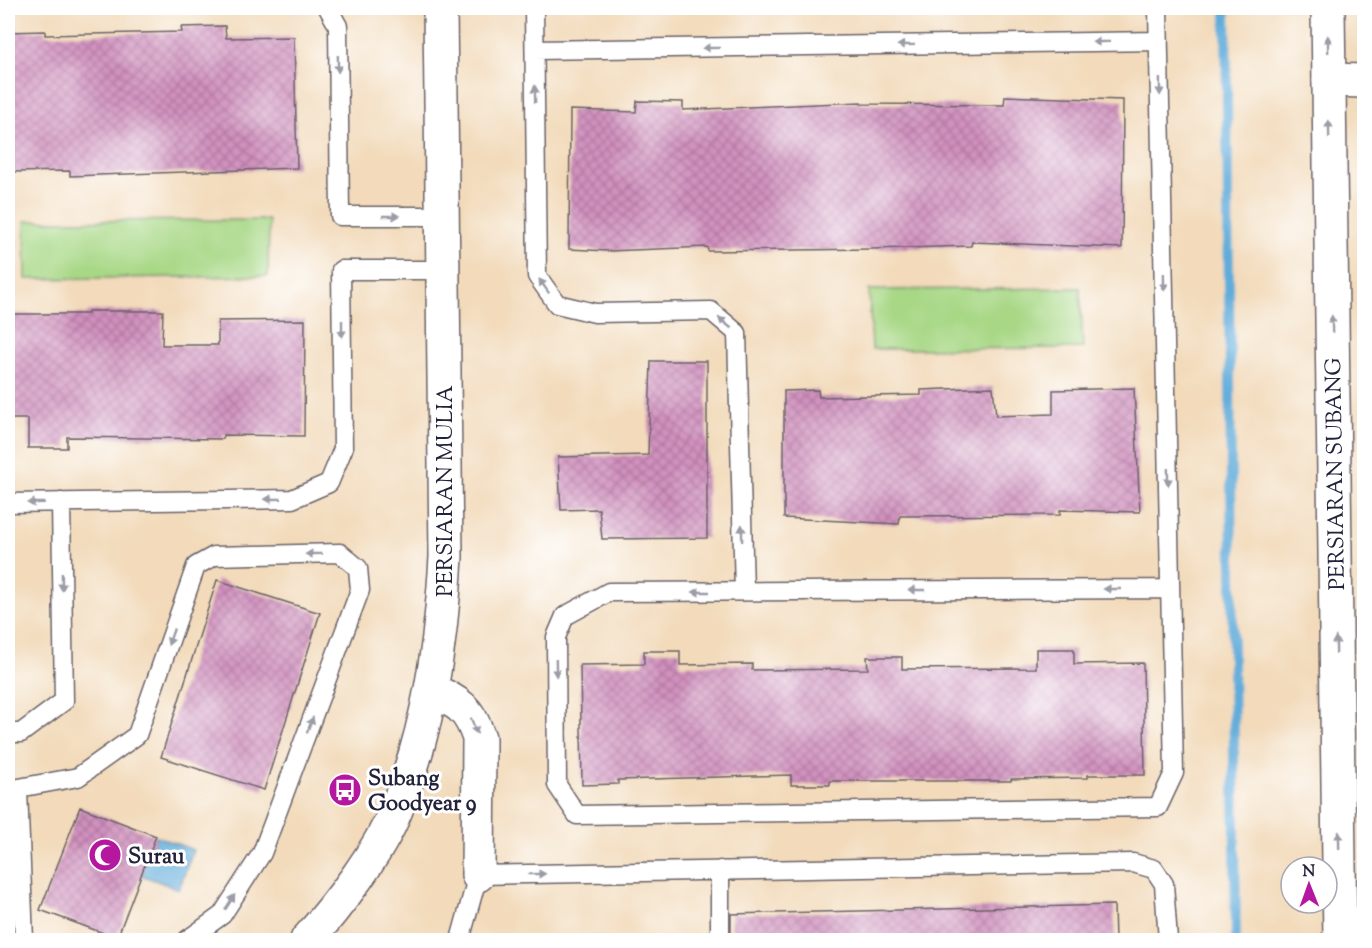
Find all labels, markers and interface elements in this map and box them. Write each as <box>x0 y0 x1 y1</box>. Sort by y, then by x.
one-way arrow <box>1323 34 1333 53</box>
one-way arrow <box>1091 37 1110 47</box>
one-way arrow <box>896 40 915 50</box>
one-way arrow <box>701 43 720 53</box>
one-way arrow <box>333 54 343 73</box>
one-way arrow <box>1155 77 1165 96</box>
one-way arrow <box>530 84 540 103</box>
one-way arrow <box>1324 120 1334 139</box>
one-way arrow <box>382 211 401 221</box>
one-way arrow <box>1159 272 1169 291</box>
one-way arrow <box>538 279 550 295</box>
one-way arrow <box>1327 315 1337 334</box>
one-way arrow <box>717 316 733 329</box>
one-way arrow <box>337 319 347 338</box>
street label: PERSIARAN SUBANG <box>1319 357 1355 591</box>
street label: PERSIARAN MULIA <box>431 385 463 597</box>
one-way arrow <box>1163 467 1173 486</box>
one-way arrow <box>264 494 283 504</box>
one-way arrow <box>27 498 46 508</box>
one-way arrow <box>737 523 747 542</box>
one-way arrow <box>304 549 323 559</box>
one-way arrow <box>57 572 67 591</box>
one-way arrow <box>1102 584 1121 594</box>
one-way arrow <box>907 585 926 595</box>
one-way arrow <box>691 587 710 597</box>
one-way arrow <box>166 628 176 646</box>
one-way arrow <box>1331 636 1341 655</box>
one-way arrow <box>551 658 561 677</box>
one-way arrow <box>305 716 315 734</box>
one-way arrow <box>470 718 480 736</box>
place label: Subang Goodyear 9 <box>368 764 477 821</box>
bus stop icon: Subang Goodyear 9 <box>327 772 363 808</box>
one-way arrow <box>1334 831 1344 850</box>
mosque icon: Surau <box>87 837 123 873</box>
place label: Surau <box>128 842 185 874</box>
north arrow <box>1279 855 1339 915</box>
text: N <box>1302 861 1316 884</box>
one-way arrow <box>527 869 546 878</box>
one-way arrow <box>224 894 235 910</box>

